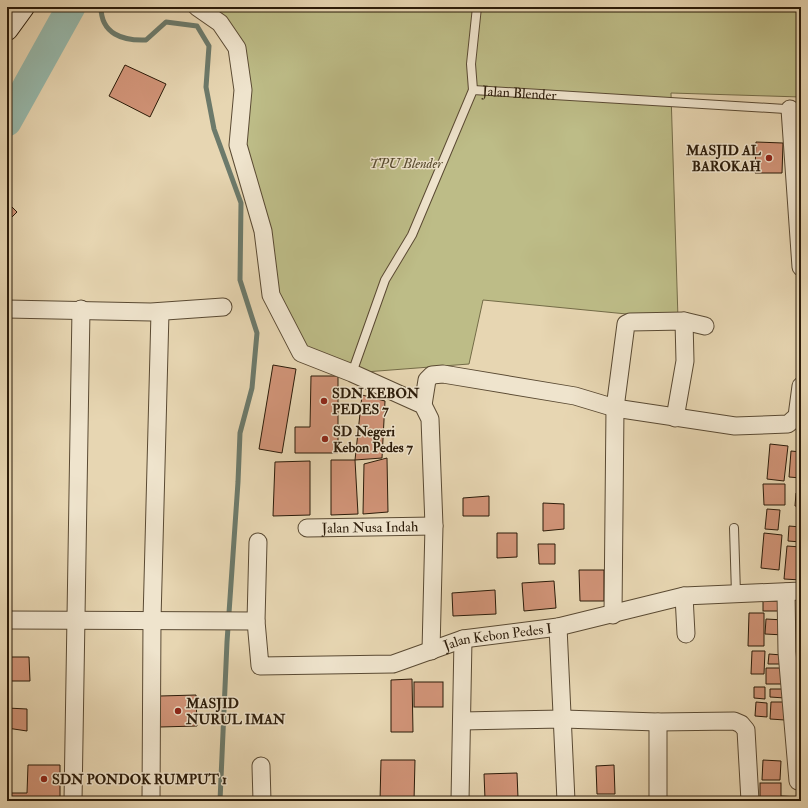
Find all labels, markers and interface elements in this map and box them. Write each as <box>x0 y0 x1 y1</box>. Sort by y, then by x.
street label: Jalan Blender <box>481 83 558 104</box>
place label: MASJID AL BAROKAH <box>685 142 762 175</box>
marker: MASJID AL BAROKAH <box>764 153 774 163</box>
park label: TPU Blender <box>370 155 443 172</box>
place label: SDN KEBON PEDES 7 <box>332 385 420 418</box>
marker: SDN KEBON PEDES 7 <box>319 396 329 406</box>
place label: SD Negeri Kebon Pedes 7 <box>333 423 413 456</box>
marker: SD Negeri Kebon Pedes 7 <box>320 434 330 444</box>
street label: Jalan Nusa Indah <box>321 518 419 537</box>
street label: Jalan Kebon Pedes I <box>440 620 553 655</box>
place label: MASJID NURUL IMAN <box>185 695 286 728</box>
marker: MASJID NURUL IMAN <box>173 706 183 716</box>
place label: SDN PONDOK RUMPUT 1 <box>52 771 227 788</box>
marker: SDN PONDOK RUMPUT 1 <box>39 774 49 784</box>

